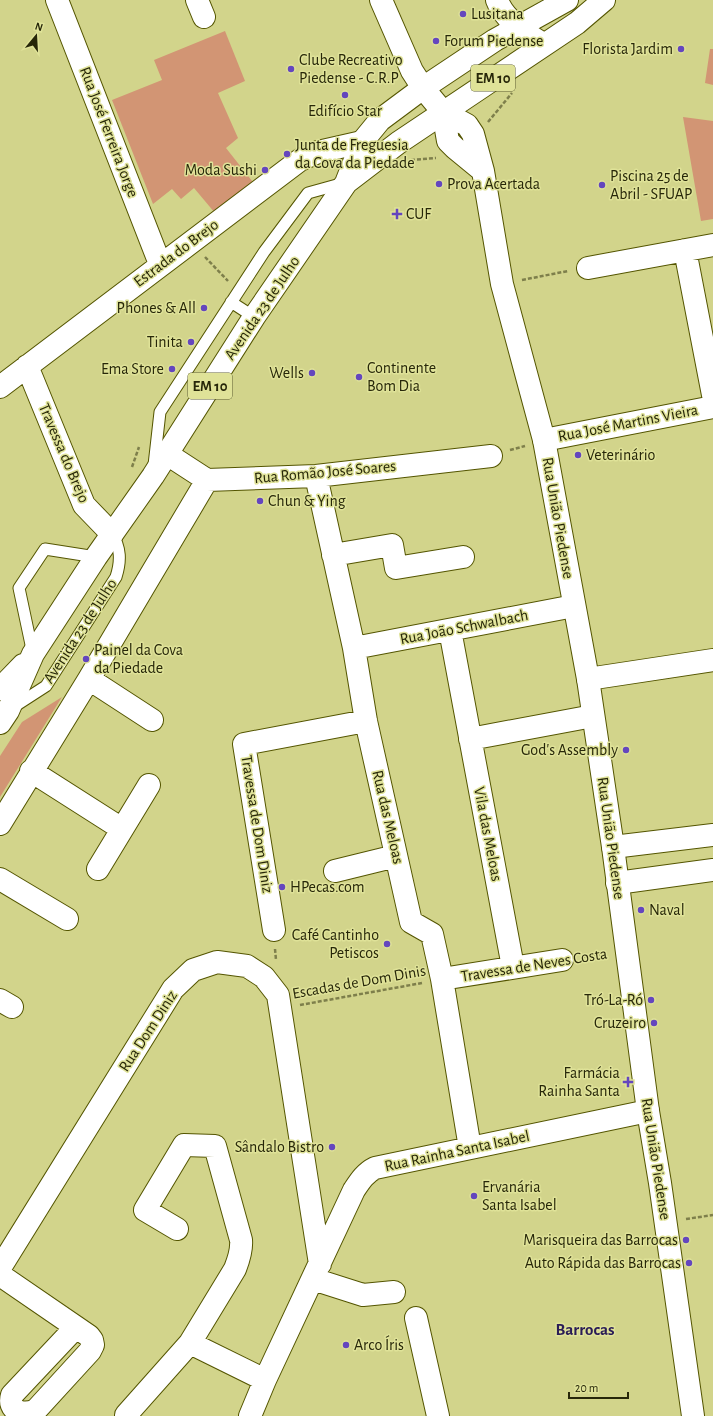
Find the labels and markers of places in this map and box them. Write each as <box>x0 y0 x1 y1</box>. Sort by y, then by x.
place label: Lusitana <box>471 6 524 22</box>
marker: Lusitana <box>458 9 468 19</box>
place label: Forum Piedense <box>444 33 543 49</box>
marker: Forum Piedense <box>431 36 441 46</box>
place label: Florista Jardim <box>582 41 673 57</box>
marker: Florista Jardim <box>676 44 686 54</box>
place label: Clube Recreativo Piedense - C.R.P <box>299 52 403 86</box>
marker: Clube Recreativo Piedense - C.R.P <box>286 64 296 74</box>
marker: Edifício Star <box>340 90 350 100</box>
place label: Edifício Star <box>308 103 383 119</box>
place label: Junta de Freguesia da Cova da Piedade <box>295 137 415 171</box>
marker: Junta de Freguesia da Cova da Piedade <box>282 149 292 159</box>
place label: Moda Sushi <box>185 162 257 178</box>
marker: Moda Sushi <box>260 165 270 175</box>
place label: Piscina 25 de Abril - SFUAP <box>610 168 692 202</box>
place label: Prova Acertada <box>447 176 540 192</box>
marker: Prova Acertada <box>434 179 444 189</box>
marker: Piscina 25 de Abril - SFUAP <box>597 180 607 190</box>
place label: CUF <box>406 206 432 222</box>
marker: CUF <box>391 208 403 220</box>
place label: Phones & All <box>117 300 196 316</box>
marker: Phones & All <box>199 303 209 313</box>
place label: Tinita <box>147 334 183 350</box>
marker: Tinita <box>186 337 196 347</box>
place label: Continente Bom Dia <box>367 360 436 394</box>
place label: Ema Store <box>101 361 164 377</box>
marker: Ema Store <box>167 364 177 374</box>
place label: Wells <box>269 365 304 381</box>
marker: Wells <box>307 368 317 378</box>
marker: Continente Bom Dia <box>354 372 364 382</box>
place label: Veterinário <box>586 447 656 463</box>
marker: Veterinário <box>573 450 583 460</box>
place label: Chun & Ying <box>268 493 346 509</box>
marker: Chun & Ying <box>255 496 265 506</box>
place label: Painel da Cova da Piedade <box>94 642 183 676</box>
marker: Painel da Cova da Piedade <box>81 654 91 664</box>
place label: God's Assembly <box>521 742 618 759</box>
marker: God's Assembly <box>621 745 631 755</box>
place label: HPecas.com <box>290 879 365 895</box>
marker: HPecas.com <box>277 882 287 892</box>
place label: Naval <box>649 902 685 918</box>
marker: Naval <box>636 905 646 915</box>
place label: Café Cantinho Petiscos <box>292 927 379 961</box>
marker: Café Cantinho Petiscos <box>382 939 392 949</box>
place label: Tró-La-Ró <box>584 992 643 1008</box>
marker: Tró-La-Ró <box>646 995 656 1005</box>
place label: Cruzeiro <box>594 1015 646 1031</box>
marker: Cruzeiro <box>649 1018 659 1028</box>
place label: Farmácia Rainha Santa <box>538 1065 620 1099</box>
marker: Farmácia Rainha Santa <box>623 1077 633 1087</box>
place label: Sândalo Bistro <box>235 1139 324 1155</box>
marker: Sândalo Bistro <box>327 1142 337 1152</box>
place label: Ervanária Santa Isabel <box>482 1179 557 1213</box>
marker: Ervanária Santa Isabel <box>469 1191 479 1201</box>
place label: Marisqueira das Barrocas <box>523 1232 678 1248</box>
marker: Marisqueira das Barrocas <box>681 1235 691 1245</box>
place label: Auto Rápida das Barrocas <box>525 1255 681 1271</box>
marker: Auto Rápida das Barrocas <box>684 1258 694 1268</box>
place label: Arco Íris <box>354 1335 404 1353</box>
marker: Arco Íris <box>341 1340 351 1350</box>

